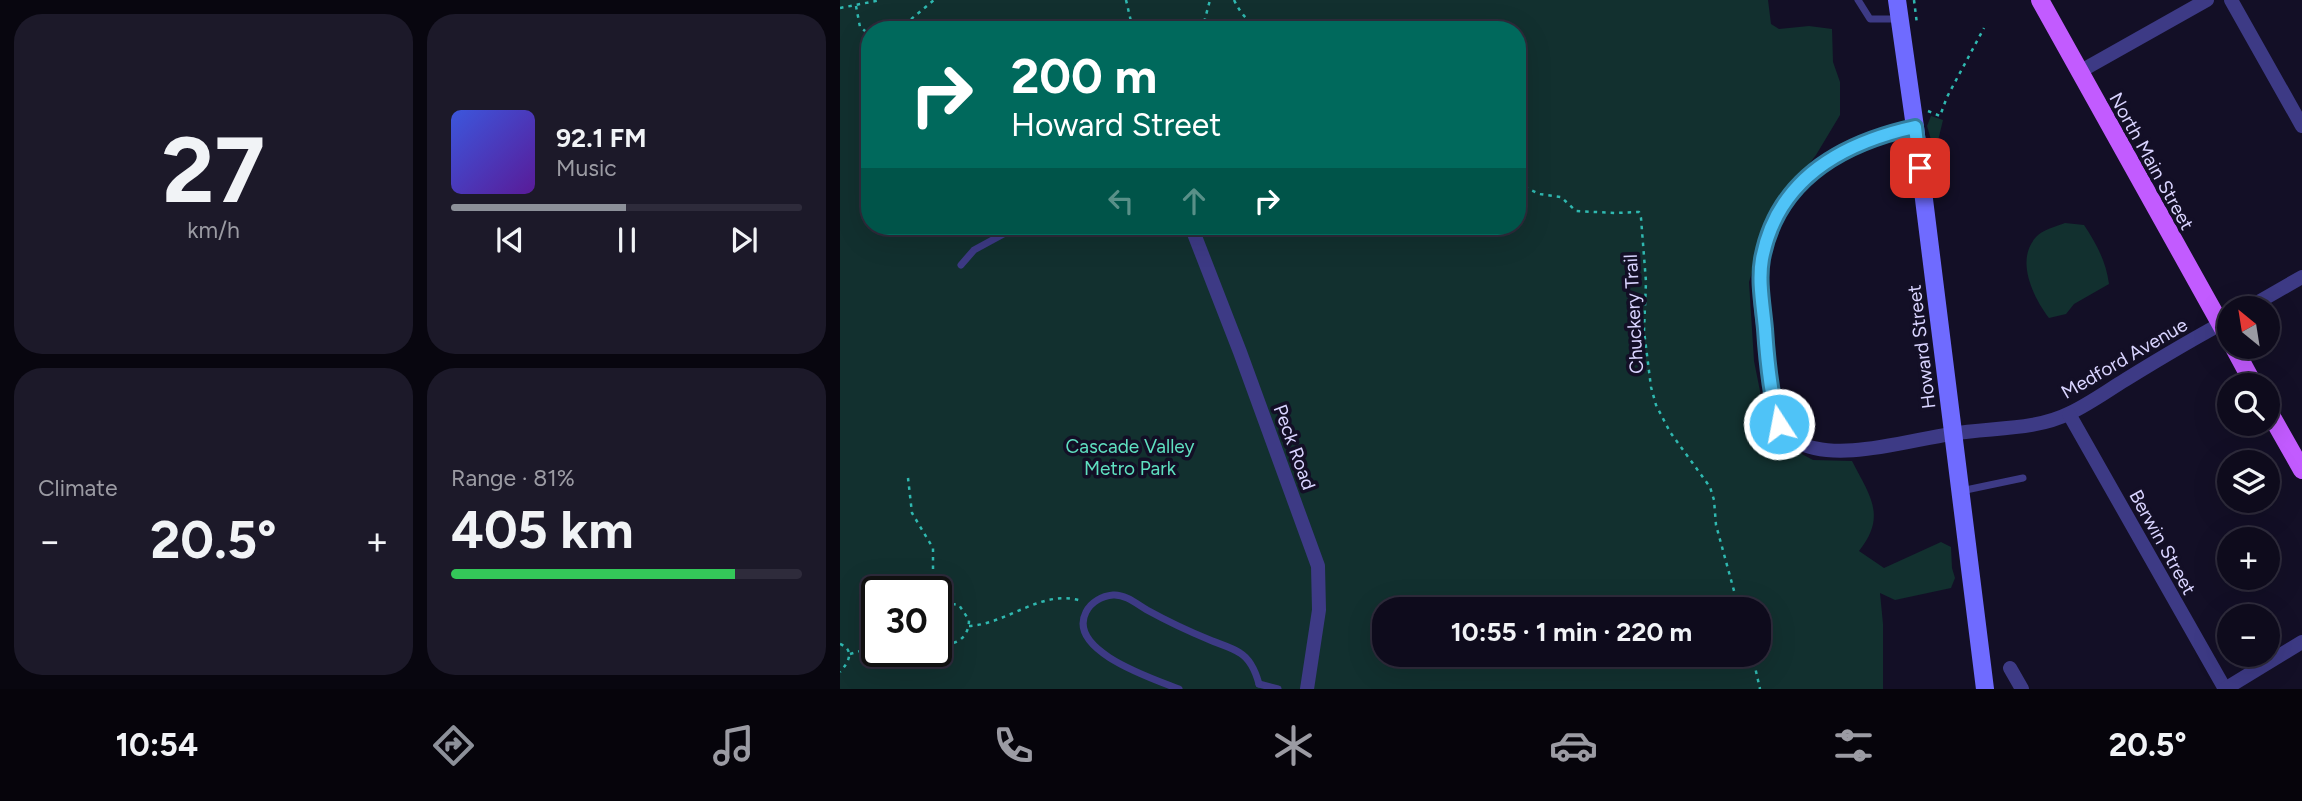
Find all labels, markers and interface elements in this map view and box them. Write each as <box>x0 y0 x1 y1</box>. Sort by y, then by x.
text: 200 m <box>1011 46 1157 105</box>
icon: right <box>896 49 987 140</box>
street label: North Main Street <box>2104 89 2199 234</box>
text: Howard Street <box>1011 106 1221 144</box>
text: 27 <box>162 116 265 225</box>
text: 92.1 FM <box>556 122 646 154</box>
pin <box>1890 138 1950 198</box>
icon: arrive <box>1901 149 1939 187</box>
text: Music <box>556 154 617 182</box>
icon: left <box>1102 182 1140 220</box>
icon: ahead <box>1175 182 1213 220</box>
icon: right <box>1248 182 1286 220</box>
text: km/h <box>187 216 240 244</box>
icon: previous <box>491 221 529 259</box>
icon: pause <box>608 221 646 259</box>
icon: next <box>725 221 763 259</box>
street label: Chuckery Trail <box>1619 253 1648 374</box>
street label: Howard Street <box>1902 284 1941 410</box>
north arrow <box>2217 296 2280 359</box>
map controls <box>2217 296 2280 667</box>
street label: Medford Avenue <box>2057 313 2192 404</box>
button: search <box>2217 373 2280 436</box>
position arrow <box>1742 387 1816 461</box>
street label: Peck Road <box>1268 401 1321 493</box>
park label: Cascade Valley Metro Park <box>1066 435 1195 480</box>
button: layers <box>2217 450 2280 513</box>
text: Range · 81% <box>451 464 575 492</box>
text: Climate <box>38 474 117 502</box>
street label: Berwin Street <box>2124 486 2201 599</box>
text: 405 km <box>451 499 634 561</box>
text: 20.5° <box>150 509 277 571</box>
text: − <box>38 518 62 564</box>
text: + <box>365 518 389 564</box>
button: + <box>2217 527 2280 590</box>
speed limit sign: 30 <box>861 576 952 667</box>
button: − <box>2217 604 2280 667</box>
text: 10:55 · 1 min · 220 m <box>1451 616 1692 648</box>
icon: directions <box>429 721 478 770</box>
icon: music <box>709 721 758 770</box>
icon: phone <box>989 721 1038 770</box>
icon: climate <box>1269 721 1318 770</box>
icon: car <box>1549 721 1598 770</box>
icon: filters <box>1829 721 1878 770</box>
text: 10:54 <box>115 726 198 764</box>
text: 20.5° <box>2109 726 2187 764</box>

